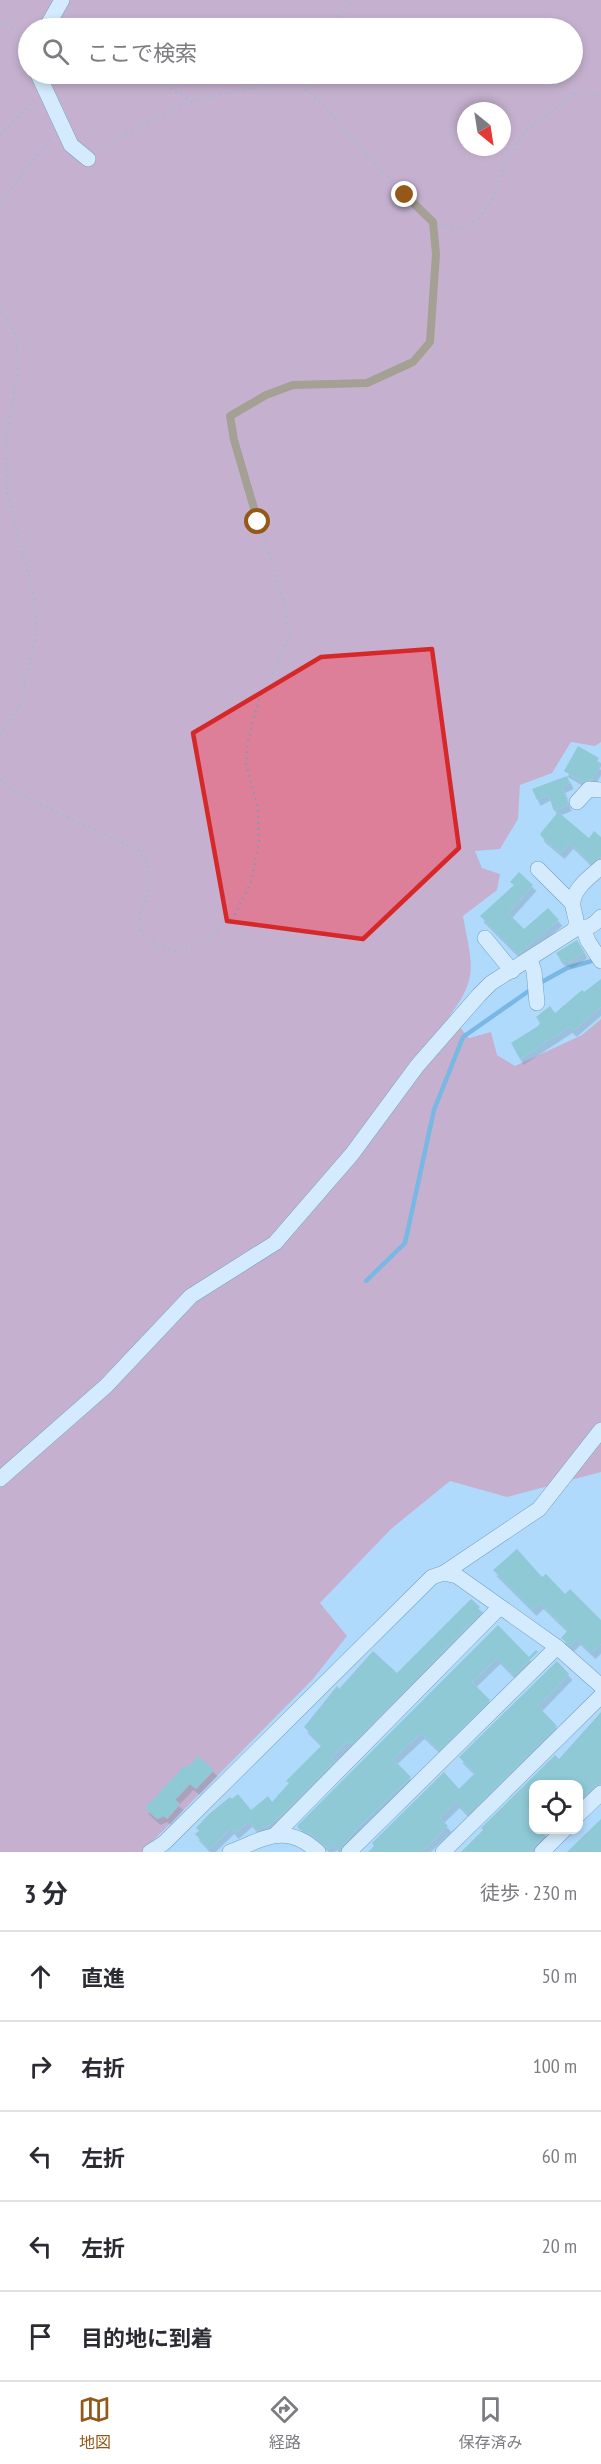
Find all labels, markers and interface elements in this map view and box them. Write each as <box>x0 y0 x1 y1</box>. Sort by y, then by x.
search box <box>18 18 583 84</box>
icon: search <box>39 35 72 68</box>
text: ここで検索 <box>87 39 197 67</box>
north arrow <box>457 102 511 156</box>
route end <box>391 181 417 207</box>
route start <box>244 508 270 534</box>
map controls <box>529 1780 583 1834</box>
button: locate <box>529 1780 583 1834</box>
text: 3 分 <box>24 1877 68 1910</box>
text: 徒歩 · 230 m <box>480 1880 577 1906</box>
icon: ahead <box>24 1960 57 1993</box>
text: 50 m <box>542 1963 577 1989</box>
text: 直進 <box>81 1964 125 1992</box>
icon: right <box>24 2050 57 2083</box>
text: 100 m <box>533 2053 577 2079</box>
text: 右折 <box>81 2054 125 2082</box>
icon: left <box>24 2140 57 2173</box>
text: 60 m <box>542 2143 577 2169</box>
text: 左折 <box>81 2144 125 2172</box>
icon: left <box>24 2230 57 2263</box>
text: 20 m <box>542 2233 577 2259</box>
text: 左折 <box>81 2234 125 2262</box>
icon: arrive <box>24 2320 57 2353</box>
text: 目的地に到着 <box>81 2324 213 2352</box>
tab: 地図 <box>78 2393 111 2453</box>
tab: 経路 <box>268 2393 301 2453</box>
tab: 保存済み <box>458 2393 522 2453</box>

